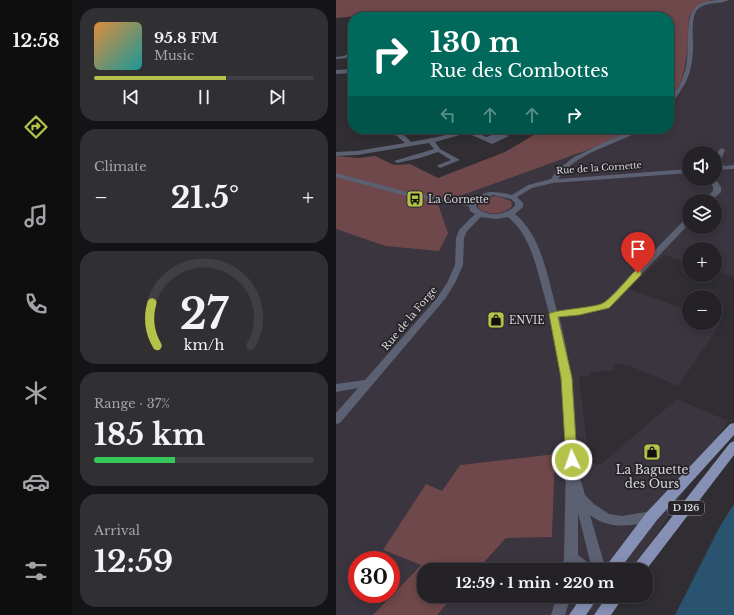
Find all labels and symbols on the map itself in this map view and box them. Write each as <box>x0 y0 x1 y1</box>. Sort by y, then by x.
street label: Rue de la Cornette <box>556 159 642 176</box>
bus stop icon: La Cornette <box>405 189 425 209</box>
place label: La Cornette <box>428 193 489 206</box>
pin <box>621 232 655 273</box>
street label: Rue de la Forge <box>379 284 440 353</box>
shop icon: ENVIE <box>486 310 506 330</box>
place label: ENVIE <box>509 314 545 327</box>
position arrow <box>551 439 593 481</box>
shop icon: La Baguette des Ours <box>642 442 662 462</box>
place label: La Baguette des Ours <box>616 462 688 491</box>
road number: D 126 <box>668 501 704 515</box>
speed limit sign: 30 <box>348 551 400 603</box>

